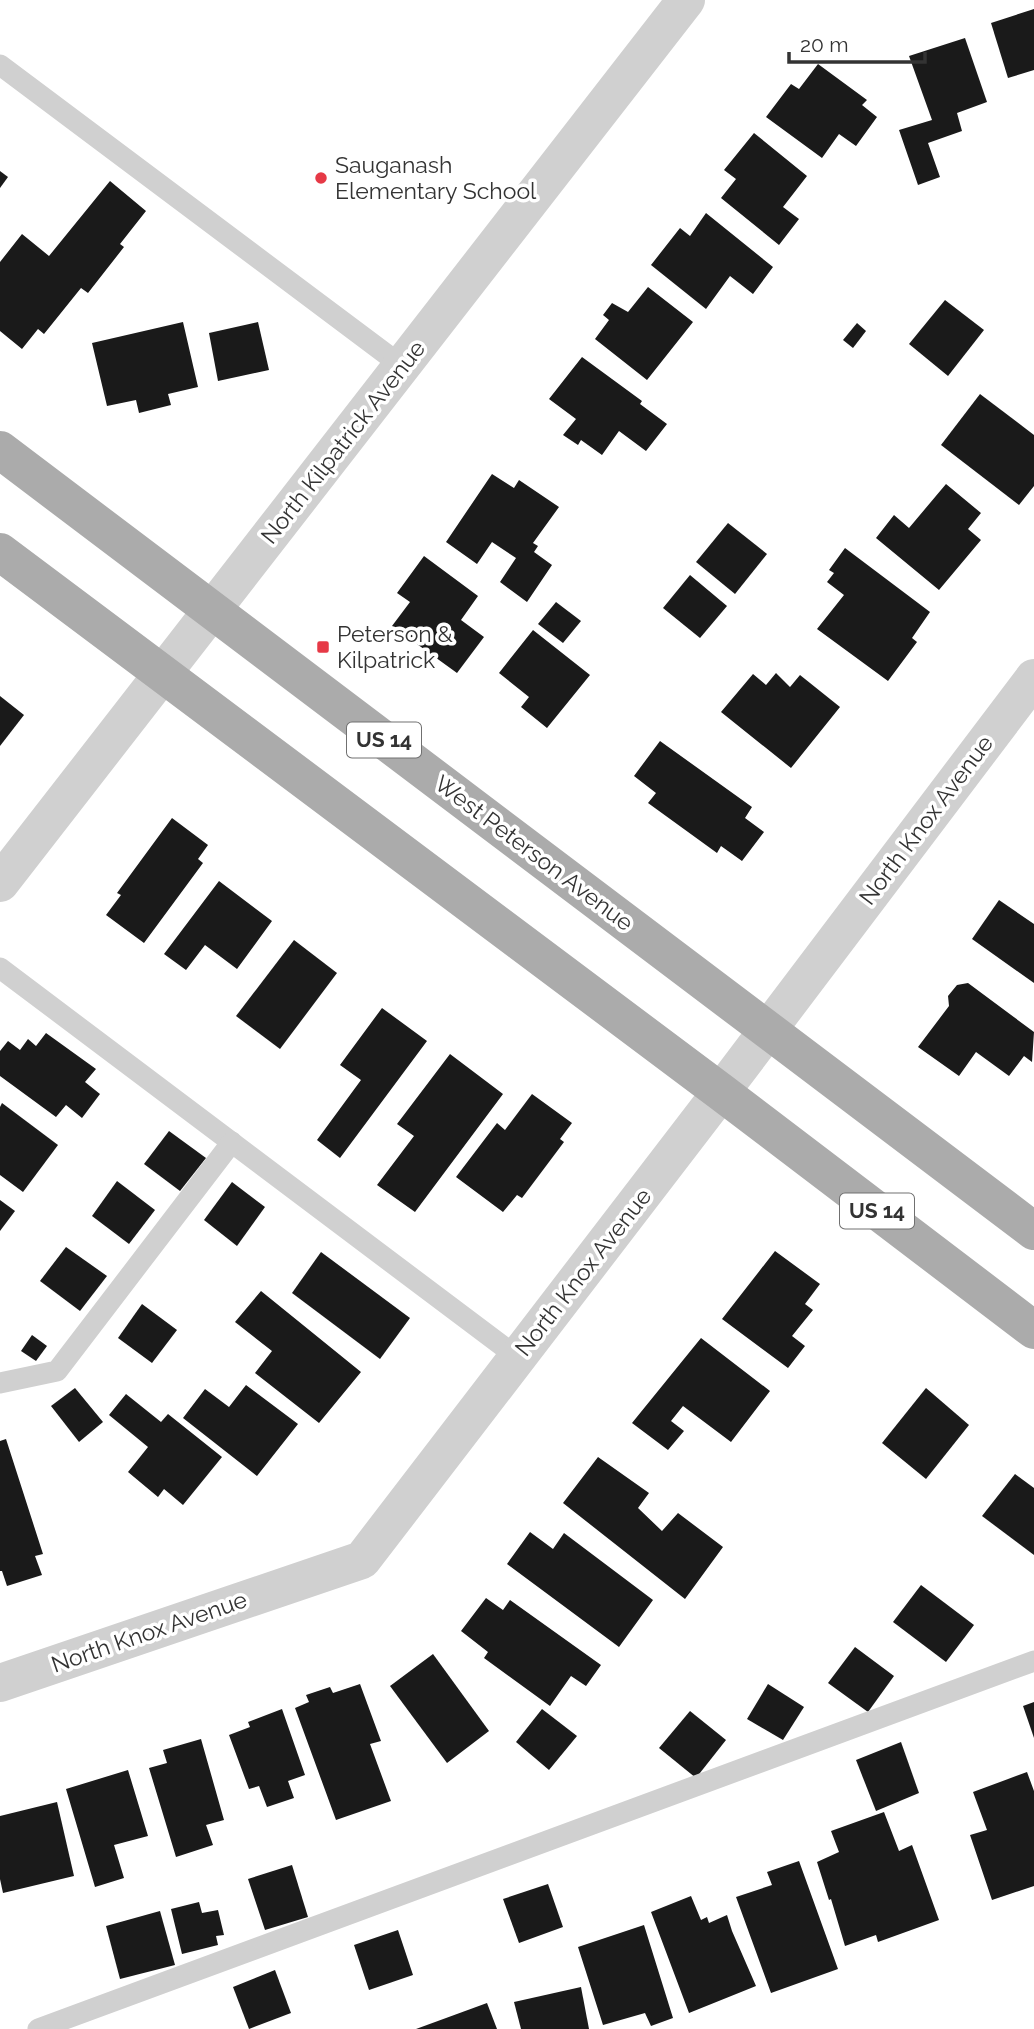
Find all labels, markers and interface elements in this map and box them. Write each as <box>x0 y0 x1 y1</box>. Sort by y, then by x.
scale bar <box>789 21 926 65</box>
text: 20 m <box>800 32 848 57</box>
place label: Sauganash Elementary School <box>335 151 537 204</box>
marker: Sauganash Elementary School <box>313 170 329 186</box>
street label: North Kilpatrick Avenue <box>255 335 430 549</box>
place label: Peterson & Kilpatrick <box>337 620 454 673</box>
marker: Peterson & Kilpatrick <box>315 639 331 655</box>
road number: US 14 <box>347 722 421 758</box>
street label: North Knox Avenue <box>853 730 998 910</box>
street label: West Peterson Avenue <box>430 769 639 936</box>
street label: North Knox Avenue <box>509 1183 656 1361</box>
road number: US 14 <box>840 1194 914 1228</box>
street label: North Knox Avenue <box>47 1585 250 1678</box>

